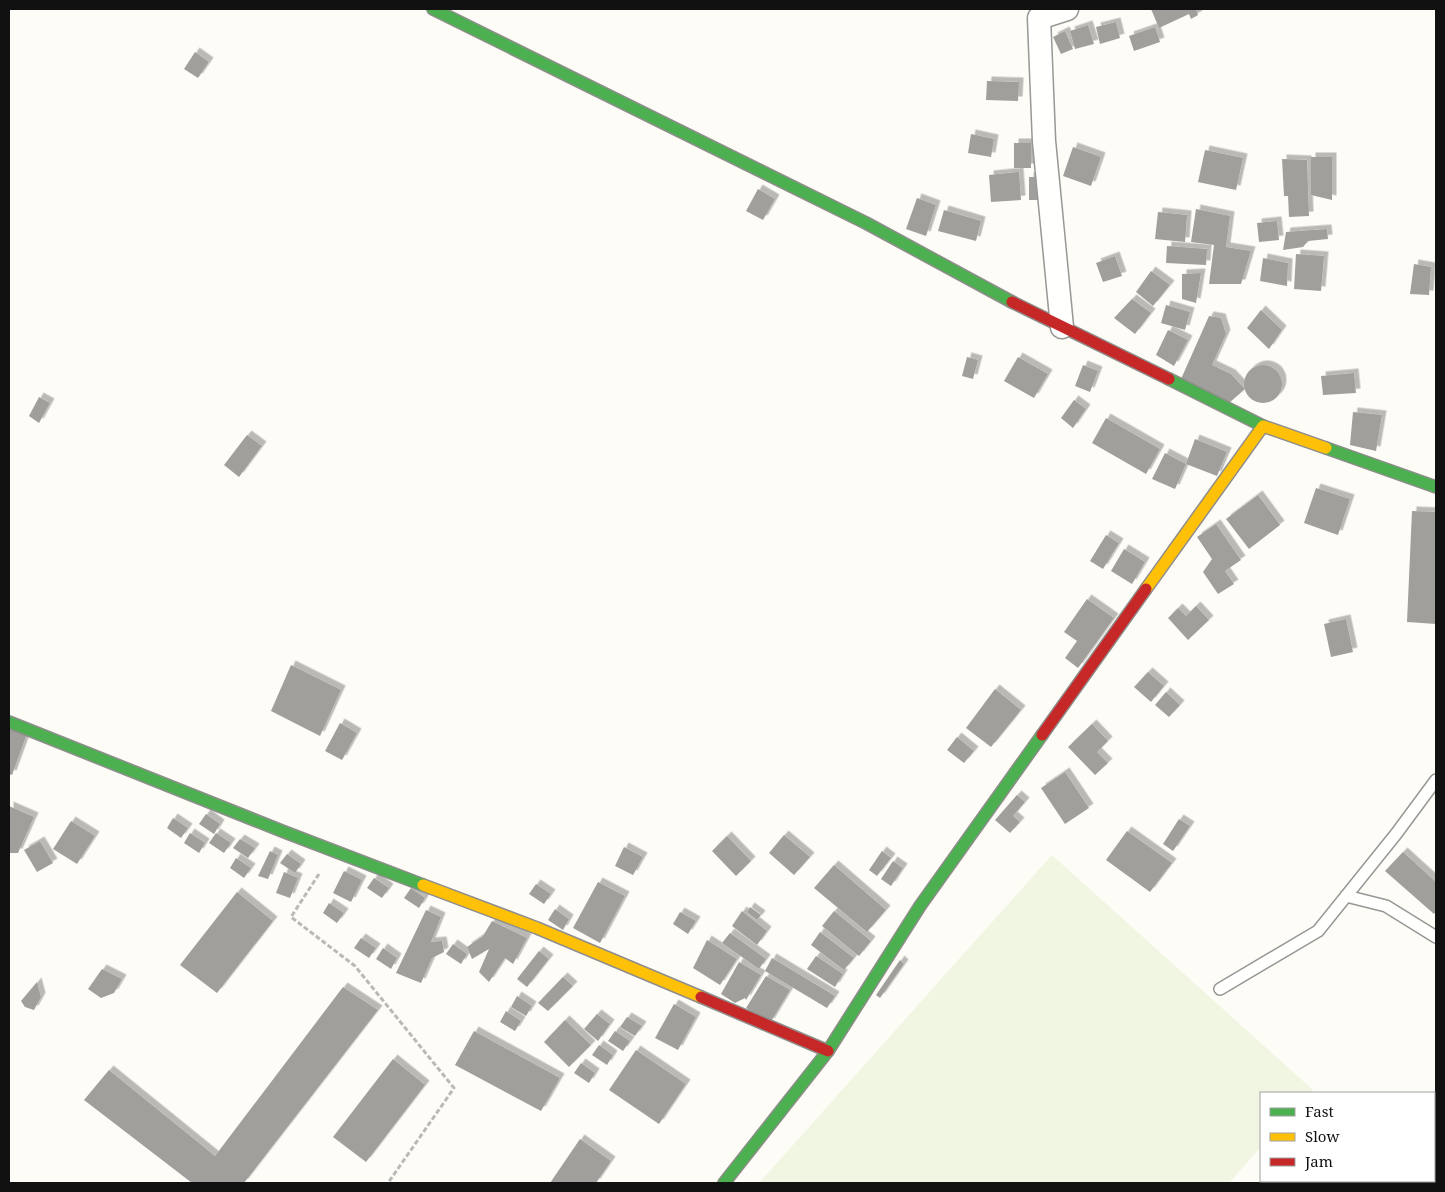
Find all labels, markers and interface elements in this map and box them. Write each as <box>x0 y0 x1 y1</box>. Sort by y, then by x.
legend <box>1260 1092 1435 1182</box>
text: Fast <box>1305 1101 1334 1121</box>
text: Slow <box>1305 1126 1339 1146</box>
text: Jam <box>1304 1151 1333 1171</box>

